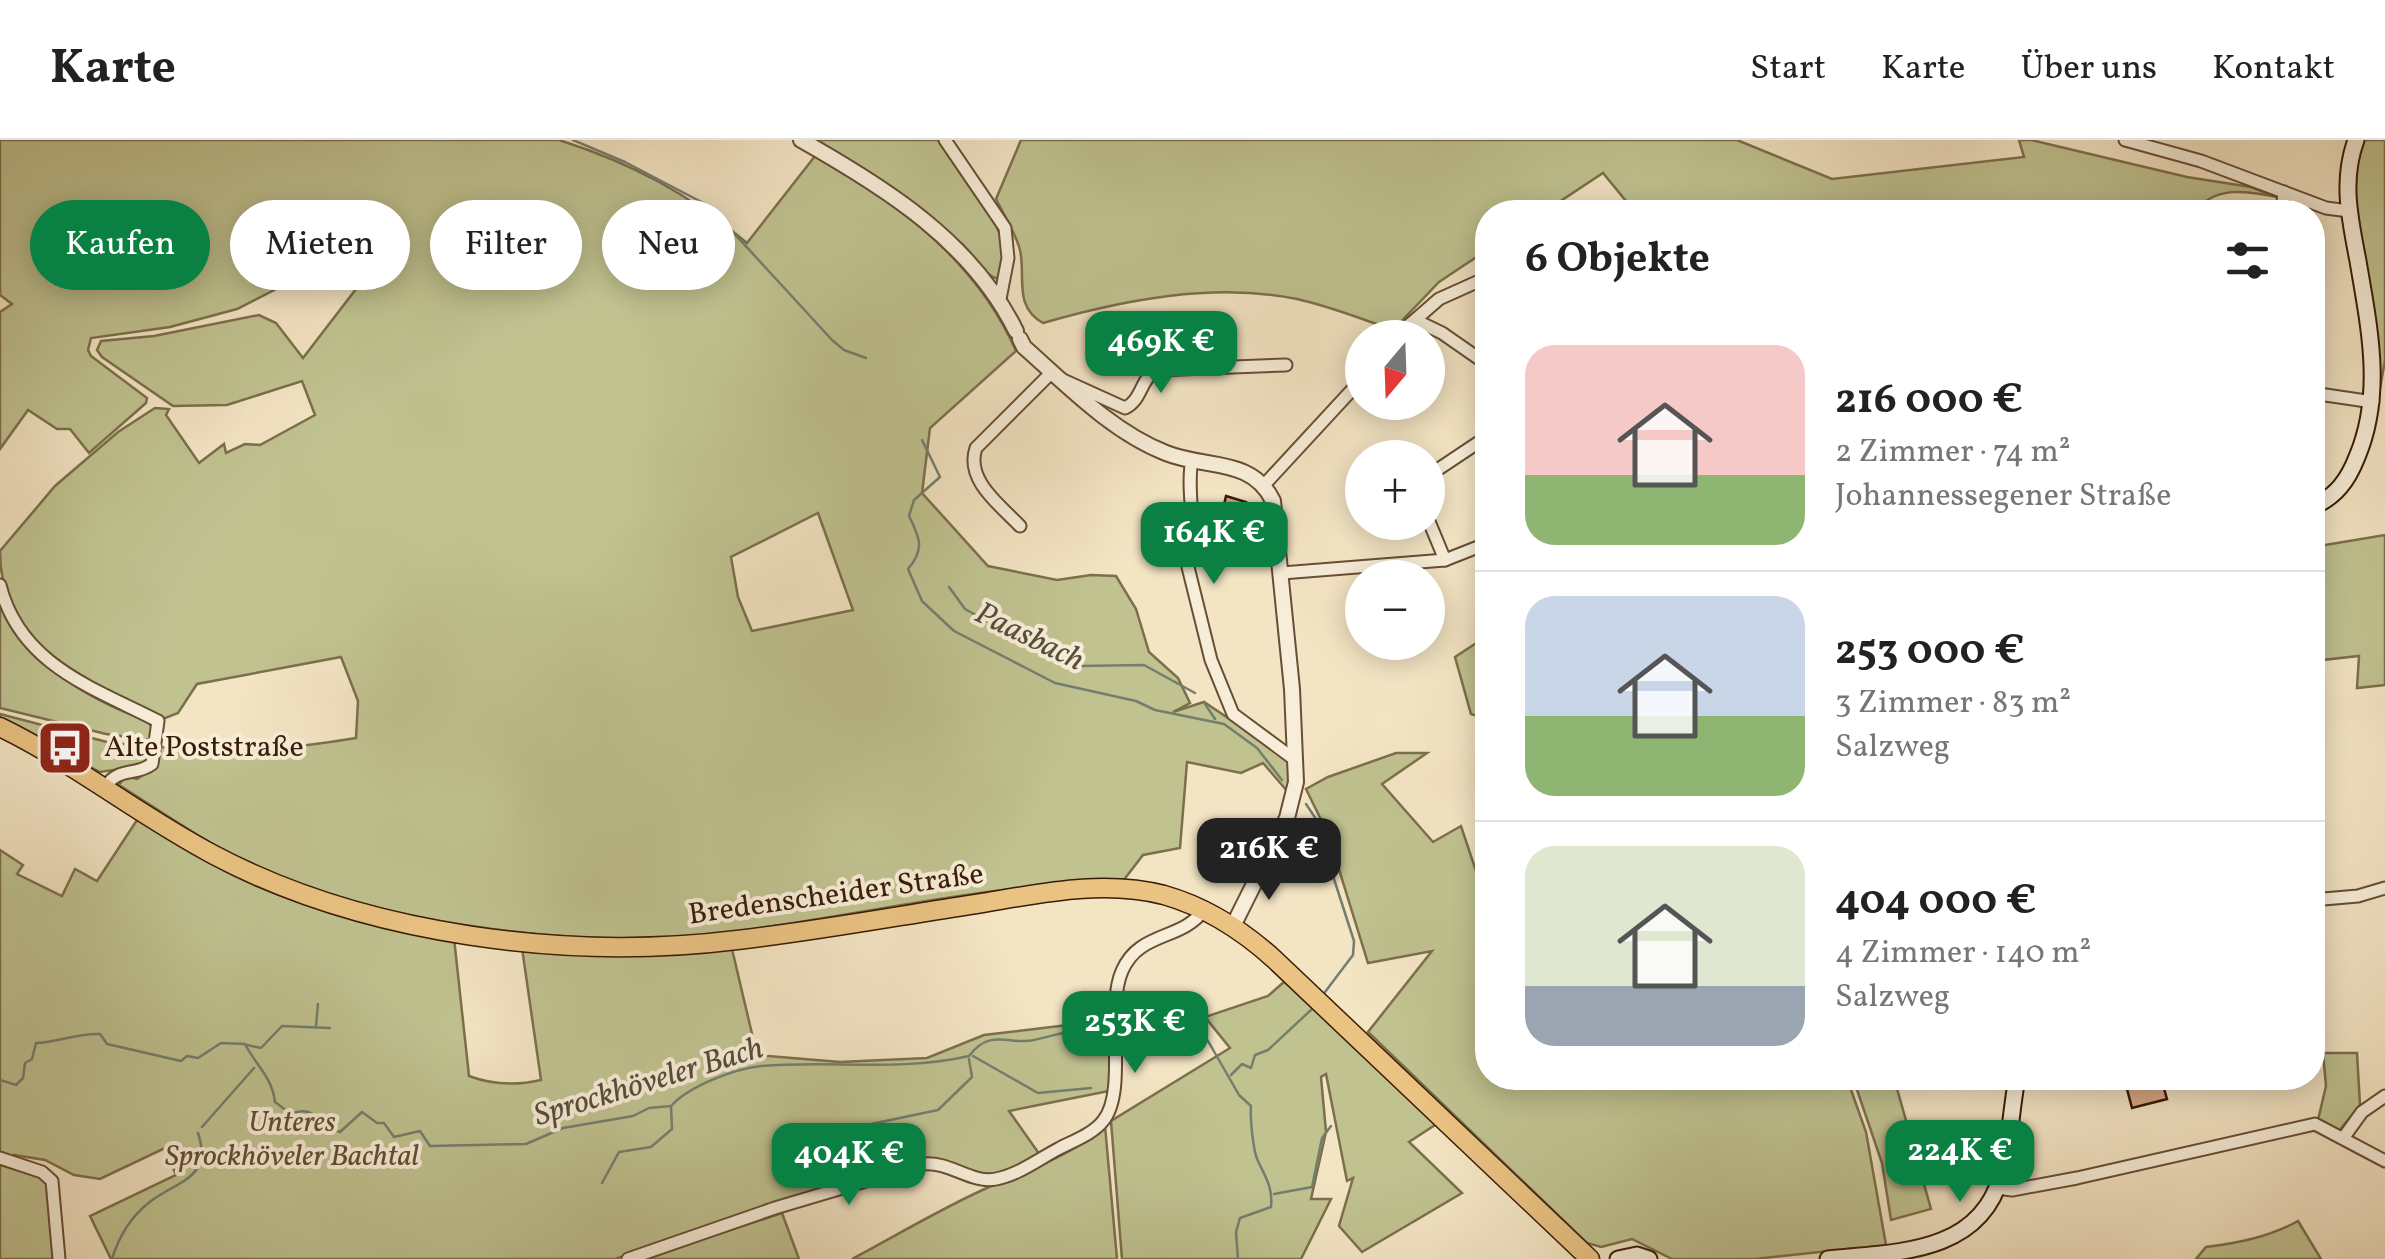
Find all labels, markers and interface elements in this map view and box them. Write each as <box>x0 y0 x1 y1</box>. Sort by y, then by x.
text: Karte <box>50 36 176 103</box>
text: Start <box>1750 45 1826 93</box>
text: Karte <box>1881 45 1965 93</box>
text: Über uns <box>2020 45 2157 93</box>
text: Kontakt <box>2212 45 2335 93</box>
chip: Kaufen <box>30 200 210 290</box>
chip: Mieten <box>230 200 410 290</box>
chip: Filter <box>430 200 582 290</box>
chip: Neu <box>602 200 735 290</box>
text: 6 Objekte <box>1525 231 1710 290</box>
icon: filters <box>2220 233 2275 288</box>
pin: 469K € <box>1080 311 1242 396</box>
north arrow <box>1345 320 1445 420</box>
map controls <box>1345 320 1445 660</box>
text: 469K € <box>1107 321 1215 365</box>
text: 216 000 € <box>1835 372 2023 431</box>
icon: home <box>1605 385 1725 505</box>
text: 2 Zimmer · 74 m² <box>1835 431 2071 475</box>
button: + <box>1345 440 1445 540</box>
text: Johannessegener Straße <box>1835 475 2171 519</box>
pin: 164K € <box>1133 502 1295 587</box>
text: 164K € <box>1163 512 1265 556</box>
button: − <box>1345 560 1445 660</box>
water label: Paasbach <box>967 593 1091 683</box>
text: 253 000 € <box>1835 623 2025 682</box>
icon: home <box>1605 636 1725 756</box>
text: 3 Zimmer · 83 m² <box>1835 682 2071 726</box>
bus stop icon: Alte Poststraße <box>35 718 95 778</box>
text: Salzweg <box>1835 726 1950 770</box>
place label: Alte Poststraße <box>104 727 304 769</box>
pin: 216K € <box>1188 818 1350 903</box>
text: 216K € <box>1219 828 1319 872</box>
street label: Bredenscheider Straße <box>686 853 986 937</box>
text: 404 000 € <box>1835 873 2036 932</box>
icon: home <box>1605 886 1725 1006</box>
text: 4 Zimmer · 140 m² <box>1835 932 2091 976</box>
text: Salzweg <box>1835 976 1950 1020</box>
pin: 253K € <box>1054 991 1216 1076</box>
text: 253K € <box>1084 1001 1186 1045</box>
water label: Sprockhöveler Bach <box>529 1027 769 1139</box>
park label: Unteres Sprockhöveler Bachtal <box>165 1102 420 1178</box>
pin: 224K € <box>1879 1120 2041 1205</box>
pin: 404K € <box>768 1123 930 1208</box>
text: 224K € <box>1907 1130 2013 1174</box>
text: 404K € <box>794 1133 904 1177</box>

